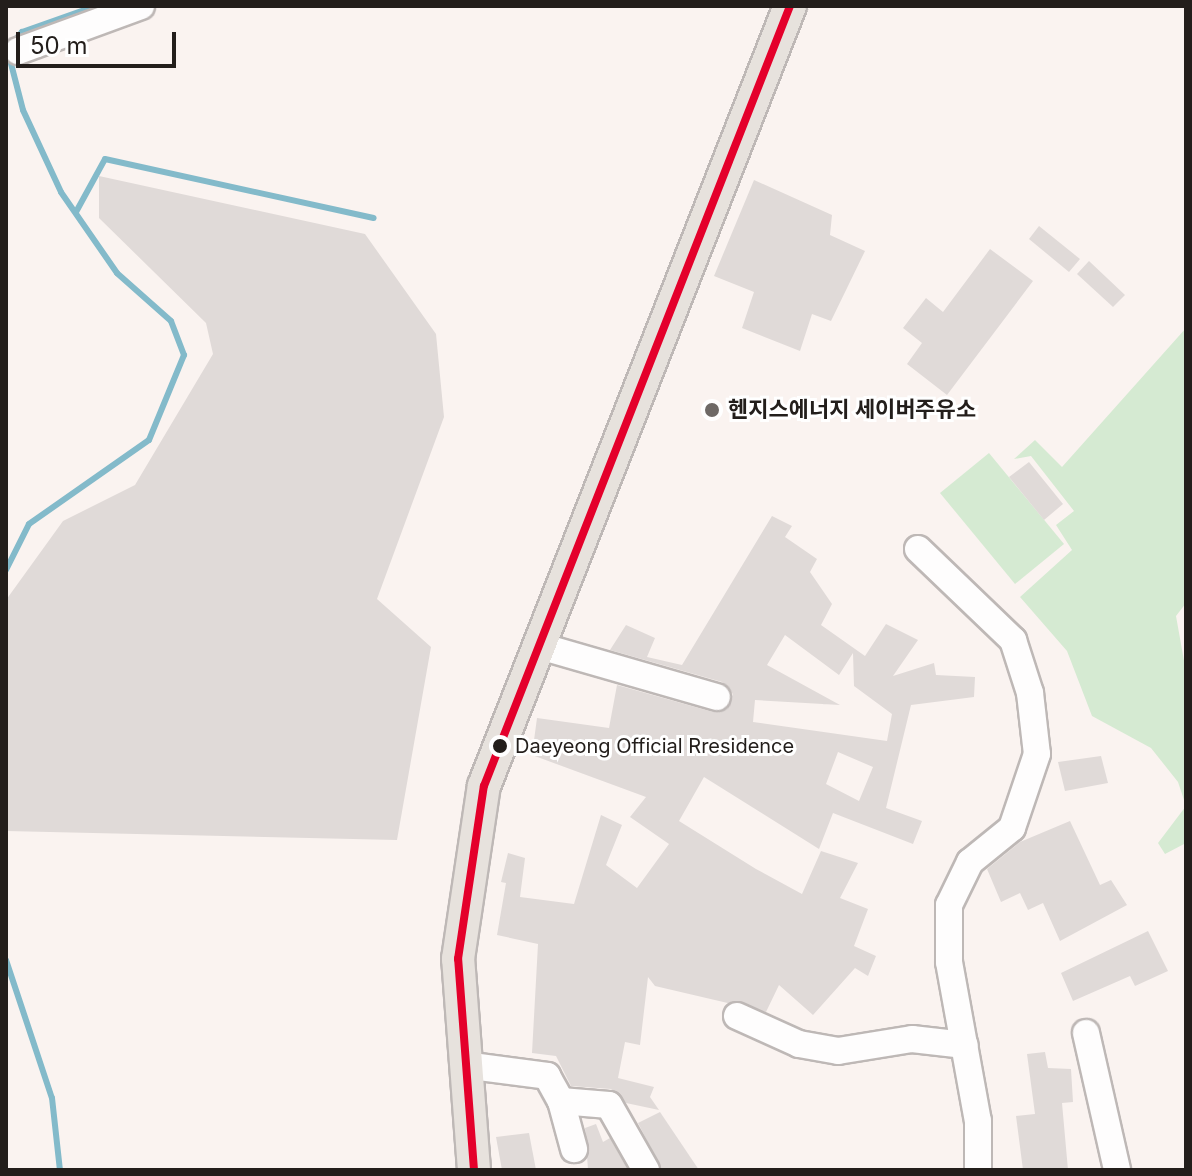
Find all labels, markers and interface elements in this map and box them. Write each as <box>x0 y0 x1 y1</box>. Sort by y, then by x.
scale bar <box>20 16 180 66</box>
text: 50 m <box>30 31 88 60</box>
place label: 헨지스에너지 세이버주유소 <box>728 397 976 423</box>
marker: 헨지스에너지 세이버주유소 <box>703 401 721 419</box>
place label: Daeyeong Official Rresidence <box>515 734 794 758</box>
marker: Daeyeong Official Rresidence <box>492 738 508 754</box>

